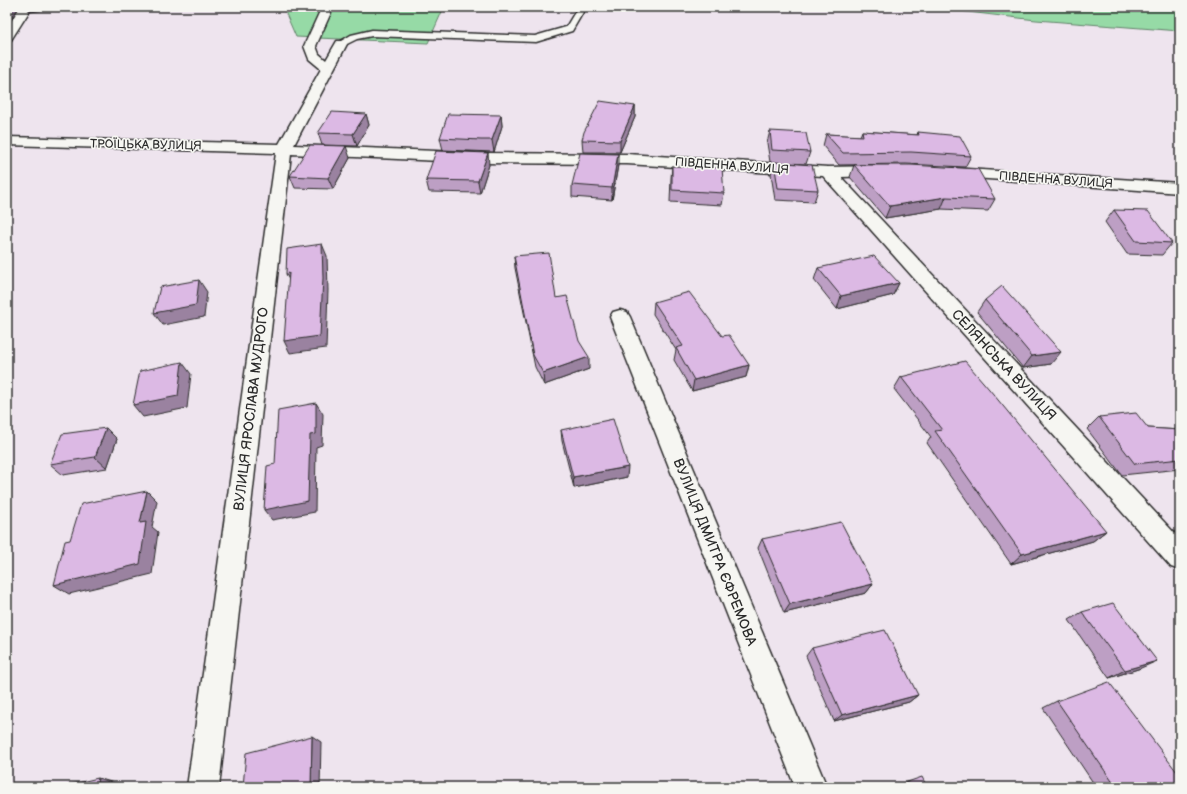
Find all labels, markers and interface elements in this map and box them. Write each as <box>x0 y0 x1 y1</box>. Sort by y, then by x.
street label: ТРОЇЦЬКА ВУЛИЦЯ <box>90 136 202 153</box>
street label: ПІВДЕННА ВУЛИЦЯ <box>675 155 789 177</box>
street label: ПІВДЕННА ВУЛИЦЯ <box>999 169 1113 191</box>
street label: ВУЛИЦЯ ЯРОСЛАВА МУДРОГО <box>230 306 272 512</box>
street label: СЕЛЯНСЬКА ВУЛИЦЯ <box>948 306 1060 424</box>
street label: ВУЛИЦЯ ДМИТРА ЄФРЕМОВА <box>670 456 761 649</box>

